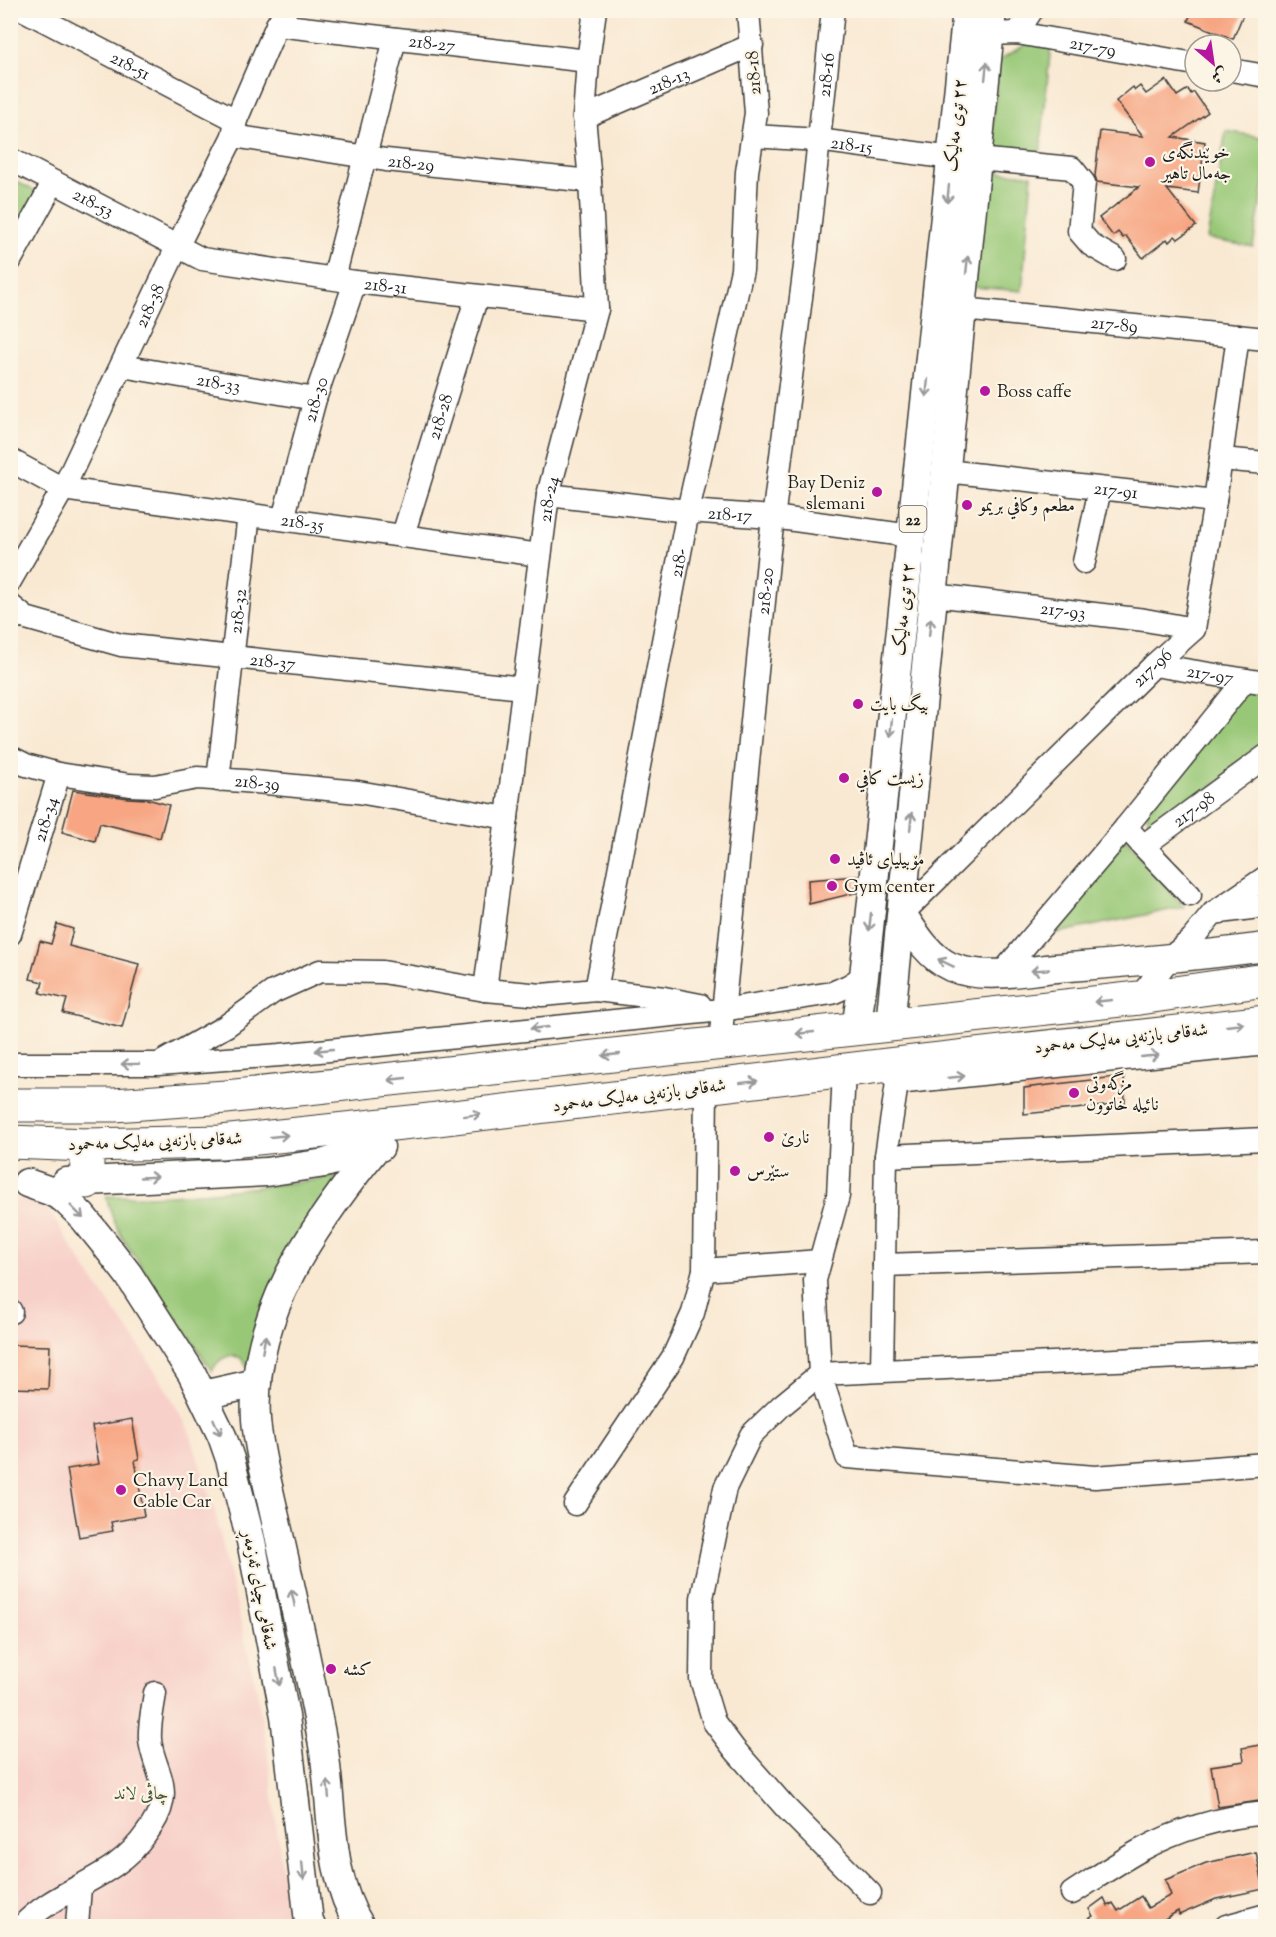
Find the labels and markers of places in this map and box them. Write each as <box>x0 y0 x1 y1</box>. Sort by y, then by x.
place label: خوێندنگەی جەمال تاهیر <box>1160 141 1231 188</box>
marker: خوێندنگەی جەمال تاهیر <box>1143 155 1157 169</box>
place label: Boss caffe <box>997 380 1072 406</box>
marker: Boss caffe <box>978 384 992 398</box>
place label: Bay Deniz slemani <box>788 471 865 518</box>
marker: Bay Deniz slemani <box>870 485 884 499</box>
place label: مطعم وكافي بريمو <box>977 494 1075 522</box>
marker: مطعم وكافي بريمو <box>960 498 974 512</box>
place label: بیگ بایت <box>870 692 928 719</box>
marker: بیگ بایت <box>851 697 865 711</box>
place label: زيست كافي <box>856 767 924 793</box>
marker: زيست كافي <box>837 771 851 785</box>
place label: مۆبیلیای ئاڤید <box>847 848 925 874</box>
marker: مۆبیلیای ئاڤید <box>828 852 842 866</box>
place label: Gym center <box>844 875 935 901</box>
marker: Gym center <box>825 879 839 893</box>
place label: مزگەوتی نائیلە خاتوون <box>1086 1070 1159 1119</box>
marker: مزگەوتی نائیلە خاتوون <box>1067 1086 1081 1100</box>
place label: نارێ <box>781 1126 809 1152</box>
marker: نارێ <box>762 1130 776 1144</box>
place label: ستێرس <box>747 1160 789 1186</box>
marker: ستێرس <box>728 1164 742 1178</box>
place label: Chavy Land Cable Car <box>133 1469 228 1516</box>
marker: Chavy Land Cable Car <box>114 1483 128 1497</box>
place label: كشه <box>343 1658 372 1684</box>
marker: كشه <box>324 1662 338 1676</box>

